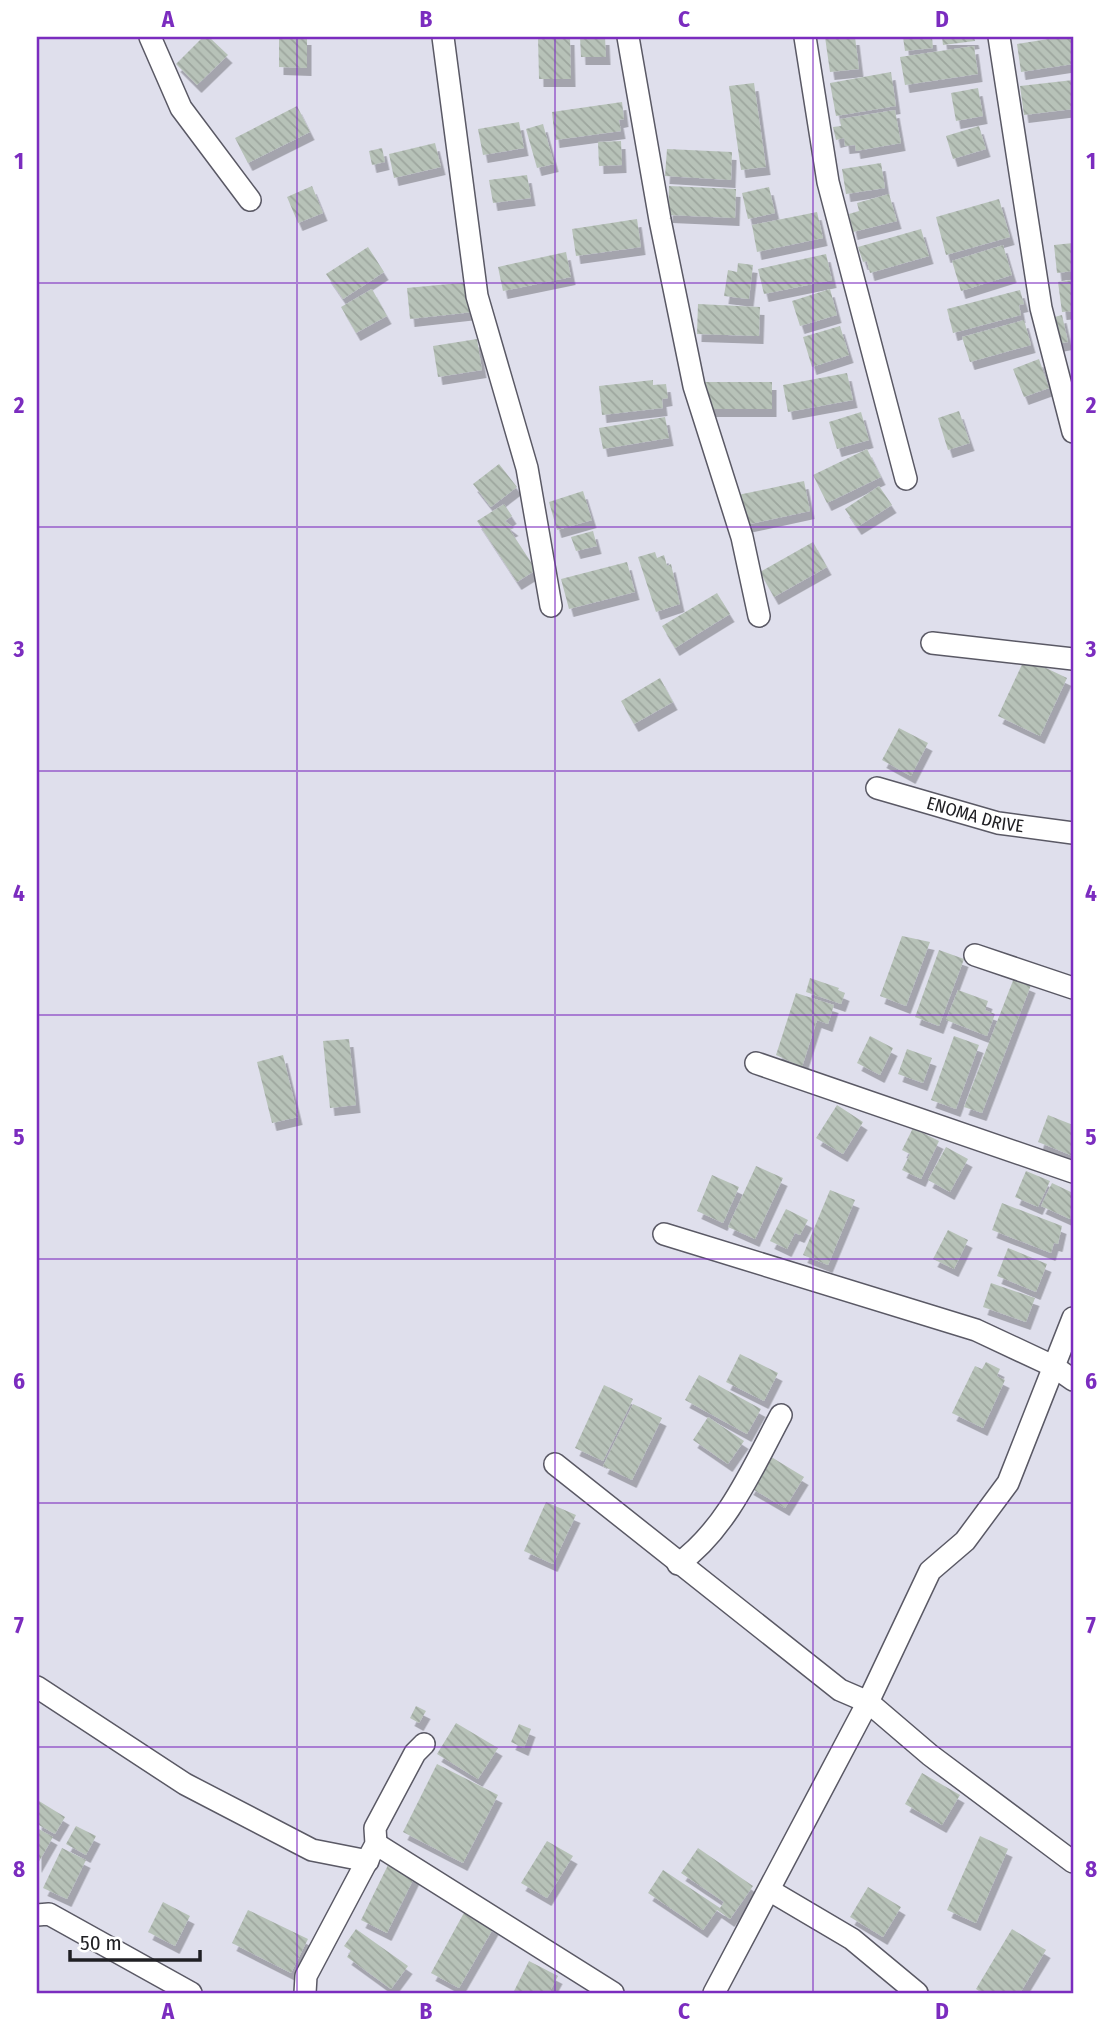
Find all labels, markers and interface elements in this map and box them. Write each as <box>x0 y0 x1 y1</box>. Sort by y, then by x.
text: A <box>161 5 175 33</box>
text: B <box>420 5 433 33</box>
text: C <box>678 5 690 33</box>
text: D <box>935 5 949 33</box>
text: 1 <box>14 147 24 175</box>
text: 1 <box>1086 147 1096 175</box>
text: 2 <box>13 391 25 419</box>
text: 2 <box>1085 391 1097 419</box>
text: 3 <box>13 635 25 663</box>
text: 3 <box>1085 635 1097 663</box>
street label: ENOMA DRIVE <box>924 792 1025 837</box>
text: 4 <box>13 879 25 907</box>
text: 4 <box>1085 879 1097 907</box>
text: 5 <box>13 1123 25 1151</box>
text: 5 <box>1085 1123 1097 1151</box>
text: 6 <box>13 1367 25 1395</box>
text: 6 <box>1085 1367 1097 1395</box>
text: 7 <box>14 1611 24 1639</box>
text: 7 <box>1086 1611 1096 1639</box>
text: 8 <box>13 1855 25 1883</box>
text: 8 <box>1085 1855 1097 1883</box>
scale bar <box>70 1918 200 1962</box>
text: 50 m <box>80 1930 122 1956</box>
text: A <box>161 1997 175 2025</box>
text: B <box>420 1997 433 2025</box>
text: C <box>678 1997 690 2025</box>
text: D <box>935 1997 949 2025</box>

